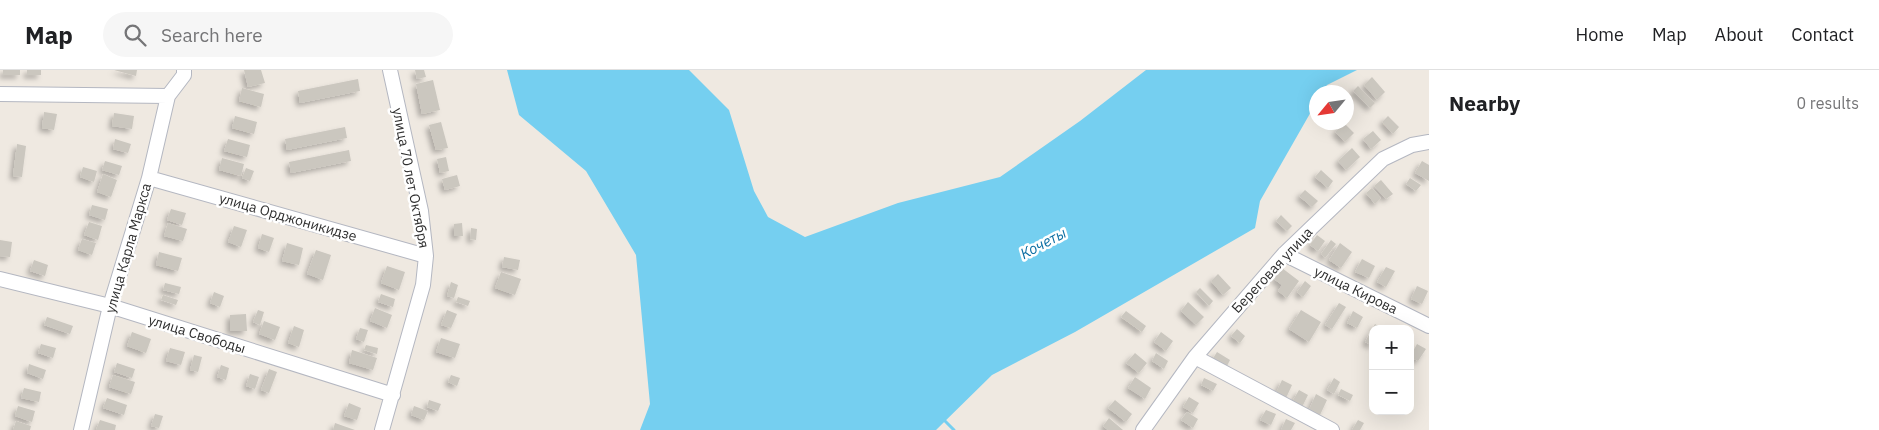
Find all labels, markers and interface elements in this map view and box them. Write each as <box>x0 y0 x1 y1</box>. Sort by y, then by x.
search box <box>103 12 453 57</box>
text: Map <box>25 19 73 51</box>
icon: search <box>121 21 149 49</box>
text: Search here <box>161 23 263 47</box>
text: Home <box>1576 23 1624 46</box>
text: Map <box>1652 23 1687 46</box>
text: About <box>1715 23 1763 46</box>
text: Contact <box>1791 23 1854 46</box>
north arrow <box>1309 85 1354 130</box>
text: Nearby <box>1449 89 1520 117</box>
text: 0 results <box>1796 93 1859 113</box>
street label: улица 70 лет Октября <box>389 106 433 250</box>
street label: улица Карла Маркса <box>101 180 155 315</box>
street label: улица Орджоникидзе <box>217 189 359 245</box>
water label: Кочеты <box>1017 223 1069 263</box>
street label: Береговая улица <box>1228 223 1317 317</box>
street label: улица Кирова <box>1311 262 1401 318</box>
street label: улица Свободы <box>146 311 248 357</box>
map controls <box>1369 325 1414 415</box>
button: + <box>1369 325 1414 370</box>
button: − <box>1369 370 1414 415</box>

